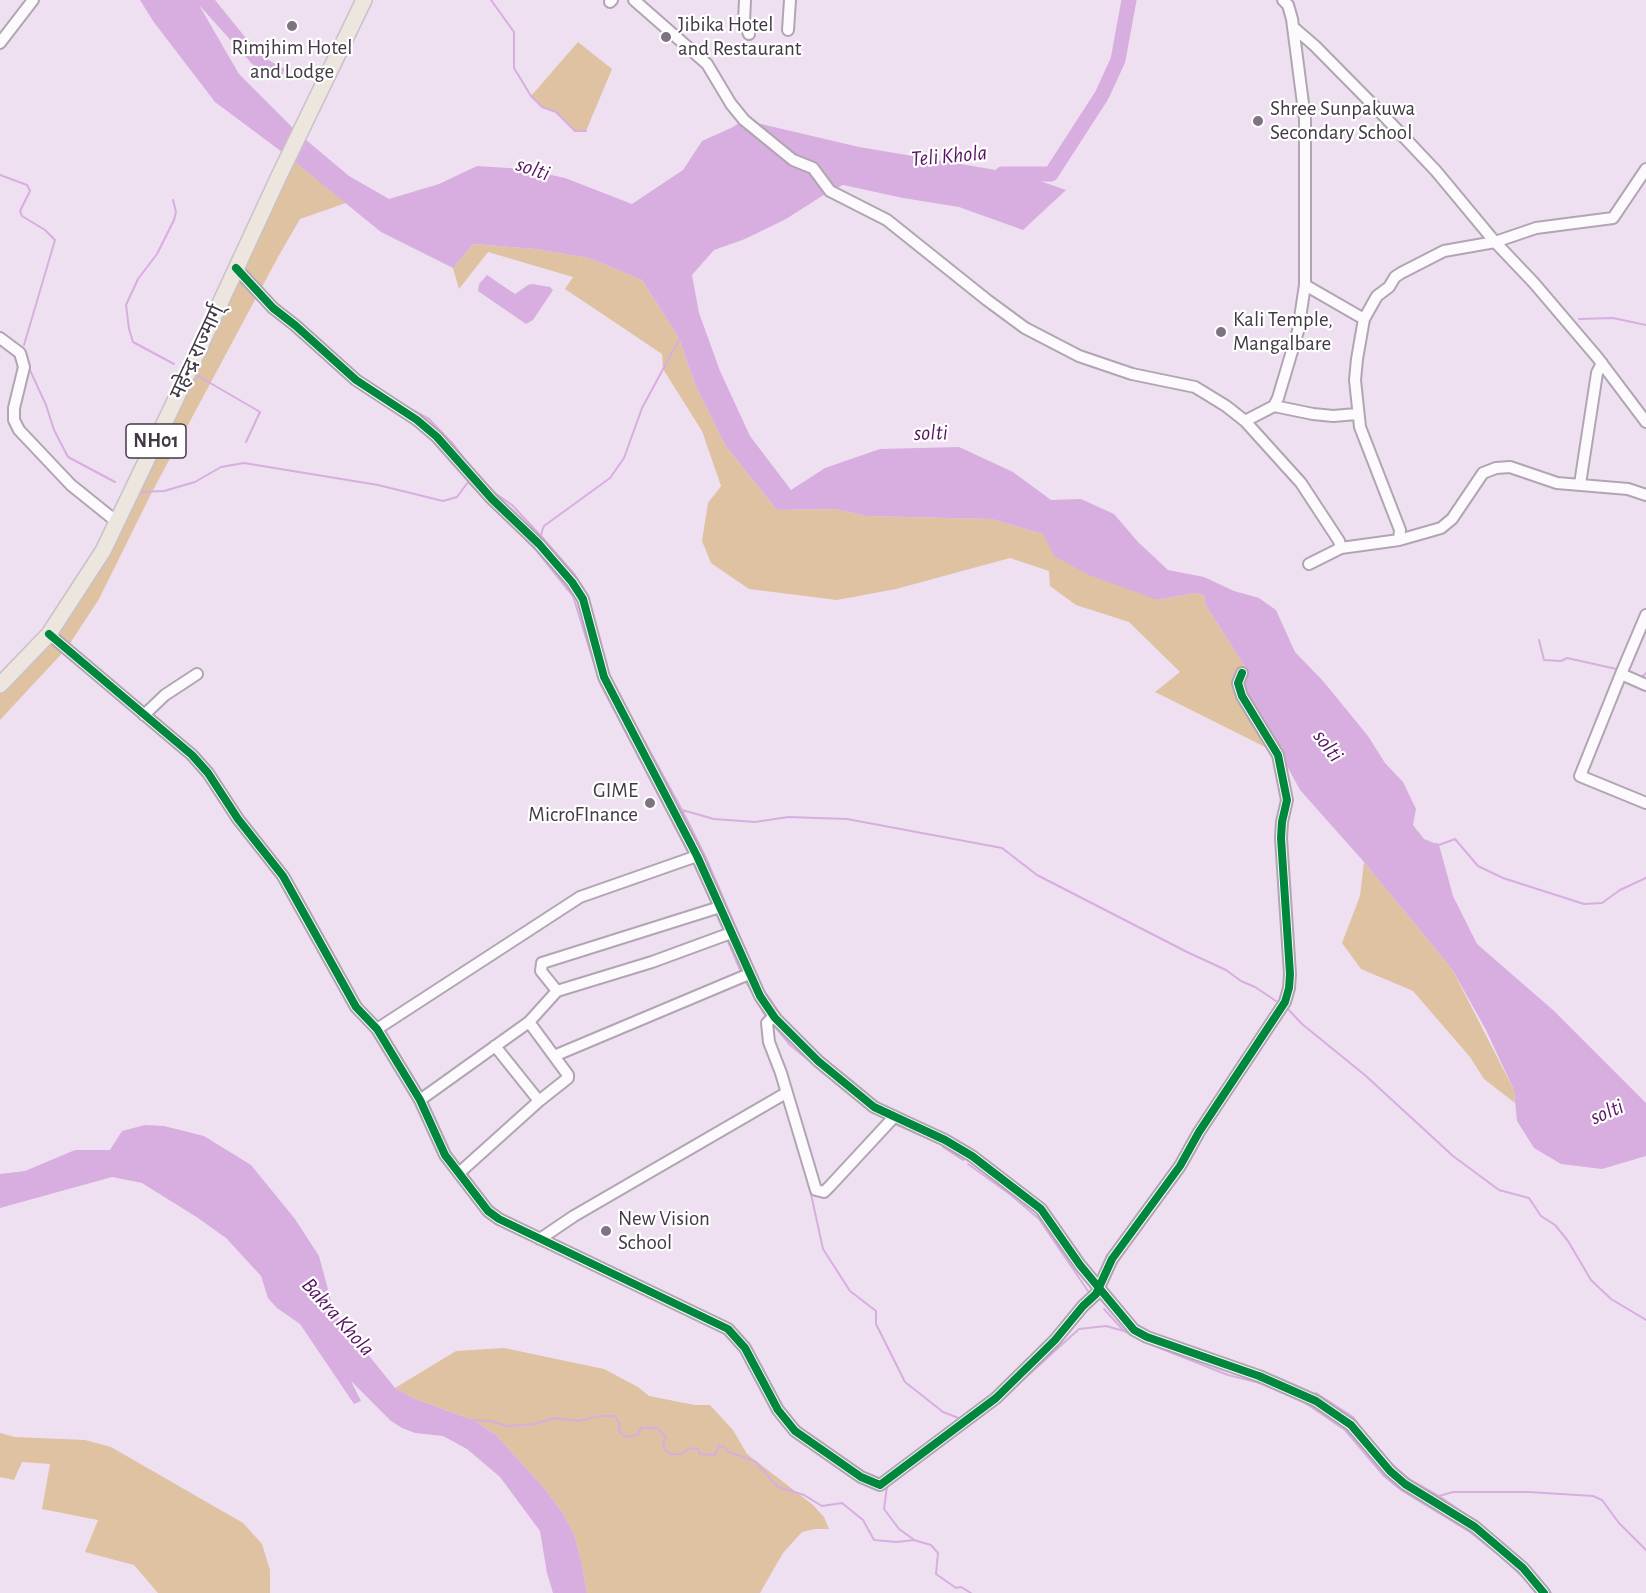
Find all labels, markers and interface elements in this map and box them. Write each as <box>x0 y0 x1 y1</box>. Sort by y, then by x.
place label: Jibika Hotel and Restaurant <box>678 12 802 62</box>
marker: Rimjhim Hotel and Lodge <box>285 19 299 33</box>
marker: Jibika Hotel and Restaurant <box>659 30 673 44</box>
place label: Rimjhim Hotel and Lodge <box>232 35 352 85</box>
place label: Shree Sunpakuwa Secondary School <box>1270 96 1415 146</box>
marker: Shree Sunpakuwa Secondary School <box>1251 114 1265 128</box>
water label: Teli Khola <box>910 140 988 172</box>
water label: solti <box>513 151 553 187</box>
street label: महेन्द्र राज्मार्ग् <box>164 301 230 403</box>
place label: Kali Temple, Mangalbare <box>1233 307 1333 357</box>
marker: Kali Temple, Mangalbare <box>1214 325 1228 339</box>
water label: solti <box>914 420 948 446</box>
road number: NH01 <box>126 424 186 458</box>
water label: solti <box>1307 725 1349 767</box>
place label: GIME MicroFInance <box>528 778 638 828</box>
marker: GIME MicroFInance <box>643 796 657 810</box>
water label: solti <box>1586 1093 1628 1131</box>
place label: New Vision School <box>618 1206 710 1256</box>
marker: New Vision School <box>599 1224 613 1238</box>
water label: Bakra Khola <box>296 1272 380 1362</box>

